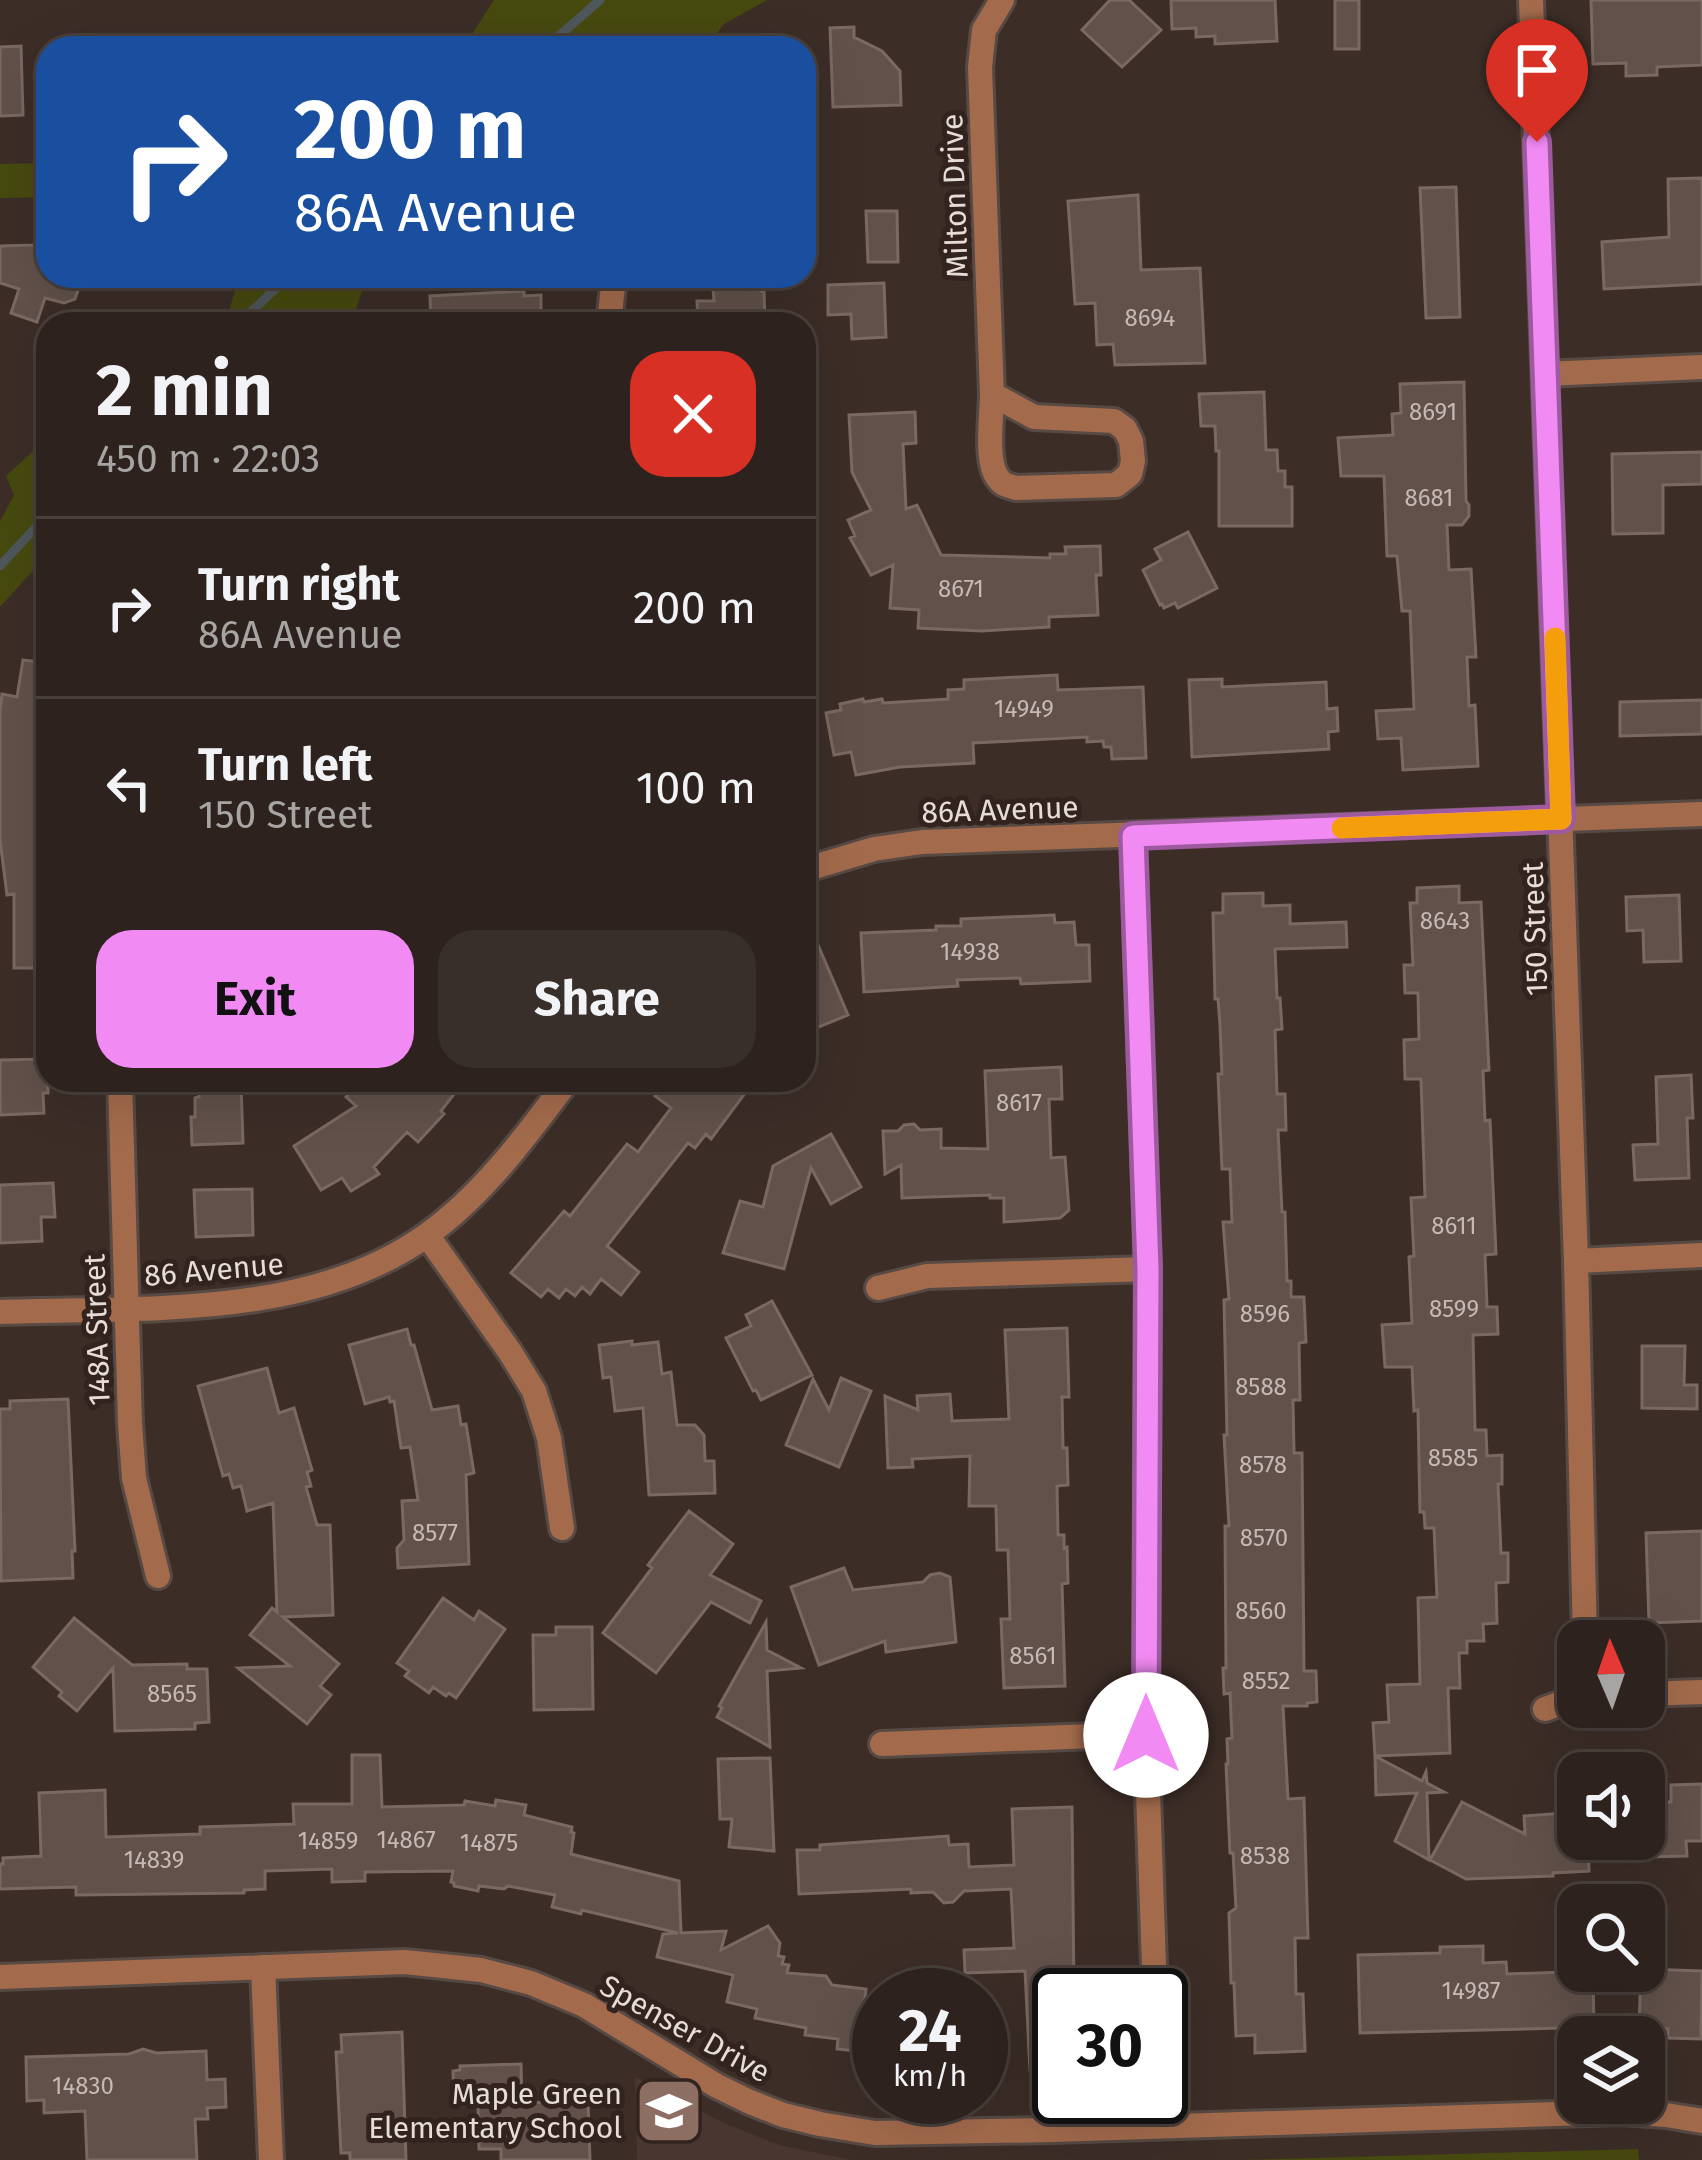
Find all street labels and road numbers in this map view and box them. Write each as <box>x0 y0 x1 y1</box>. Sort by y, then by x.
street label: Milton Drive <box>934 113 976 279</box>
street label: 86A Avenue <box>921 789 1079 831</box>
street label: 150 Street <box>1515 861 1555 997</box>
street label: 86 Avenue <box>143 1246 285 1294</box>
street label: 148A Street <box>76 1253 118 1407</box>
street label: Spenser Drive <box>594 1968 776 2090</box>

